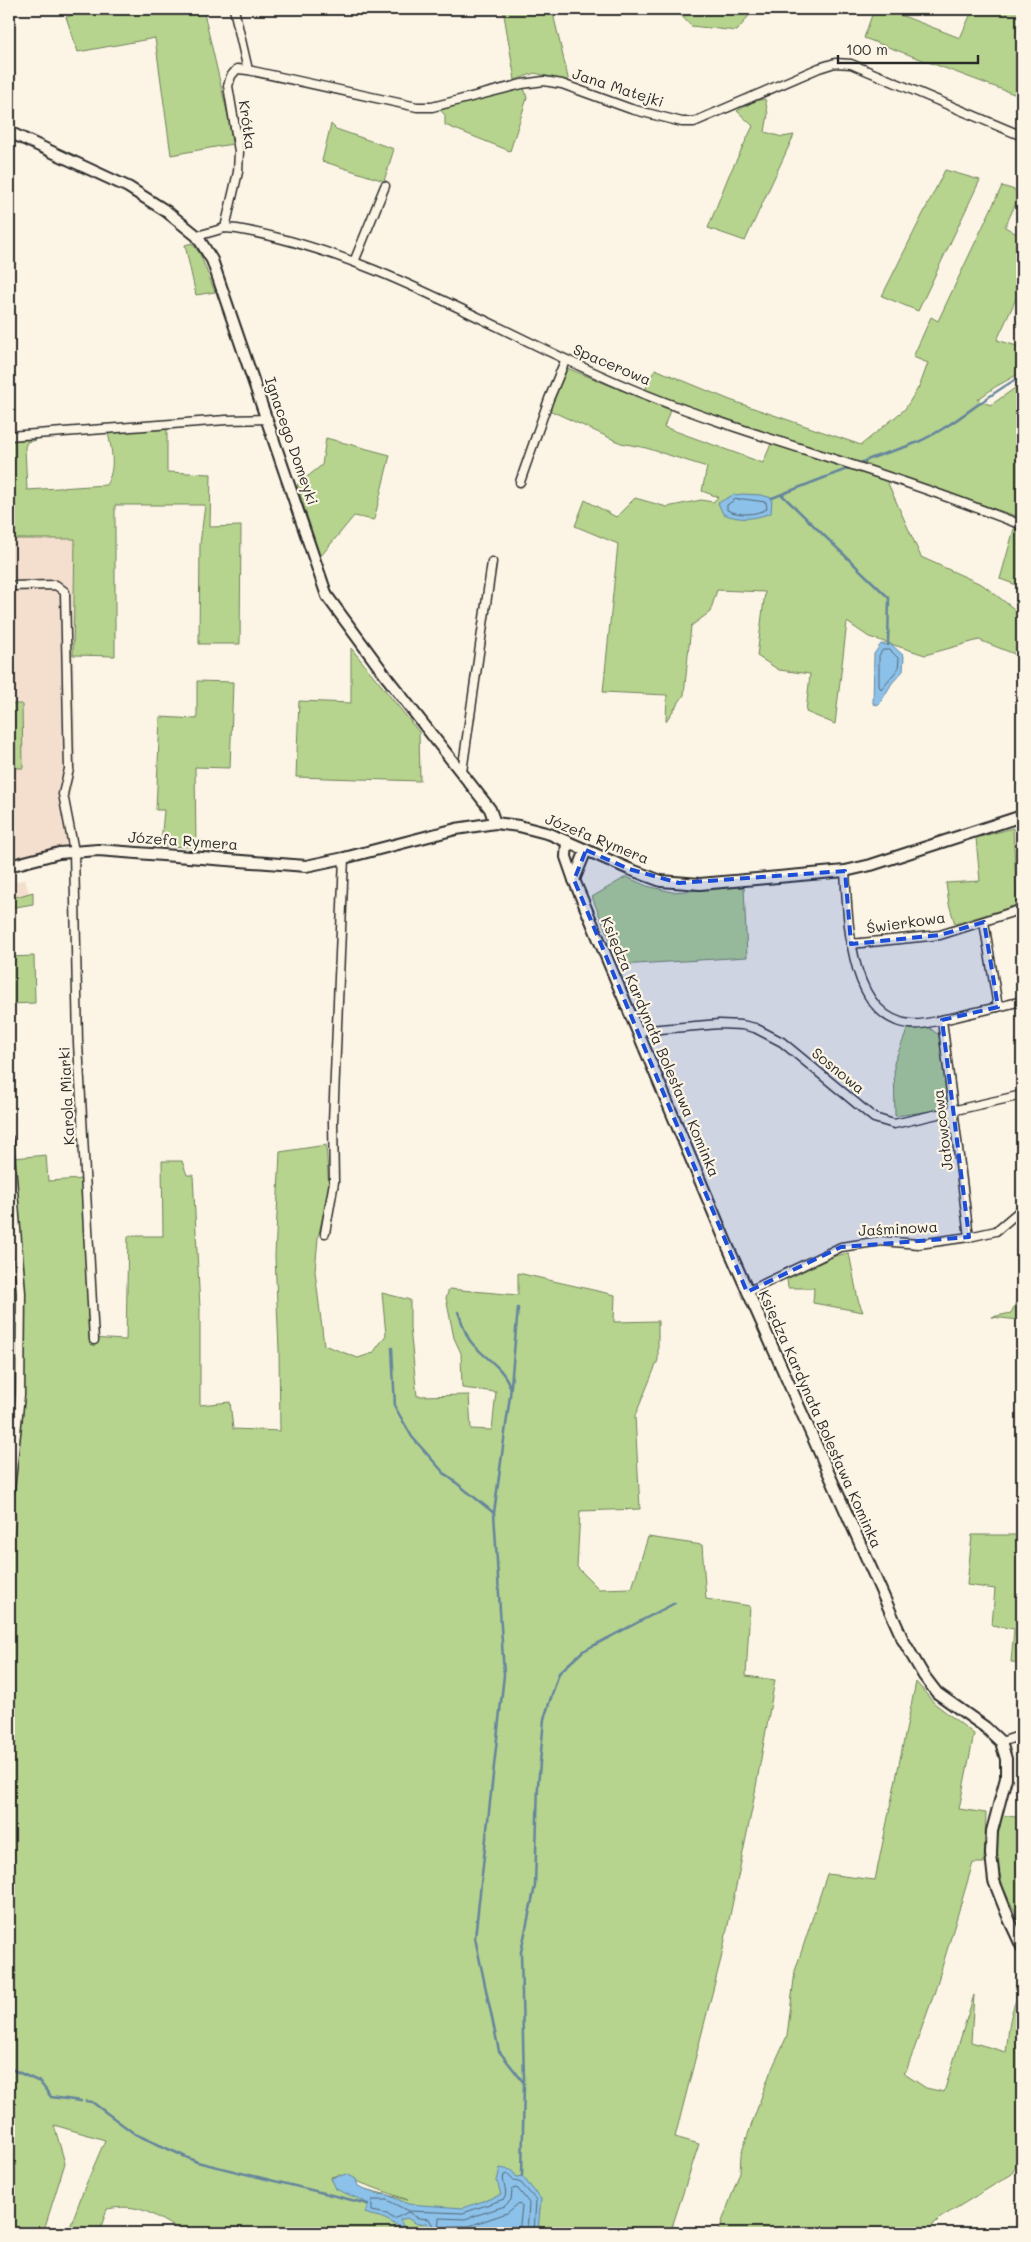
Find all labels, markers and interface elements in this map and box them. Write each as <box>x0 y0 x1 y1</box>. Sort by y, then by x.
scale bar <box>838 32 978 64</box>
text: 100 m <box>846 39 888 59</box>
street label: Jana Matejki <box>570 63 666 111</box>
street label: Krótka <box>235 99 261 151</box>
street label: Spacerowa <box>570 339 654 389</box>
street label: Ignacego Domeyki <box>261 374 323 507</box>
street label: Józefa Rymera <box>542 808 652 868</box>
street label: Józefa Rymera <box>127 826 239 854</box>
street label: Świerkowa <box>865 907 947 937</box>
street label: Księdza Kardynała Bolesława Kominka <box>597 914 725 1180</box>
street label: Sosnowa <box>808 1043 869 1098</box>
street label: Karola Miarki <box>53 1046 79 1146</box>
street label: Jałowcowa <box>927 1088 957 1172</box>
street label: Jaśminowa <box>858 1216 938 1240</box>
street label: Księdza Kardynała Bolesława Kominka <box>755 1286 887 1551</box>

